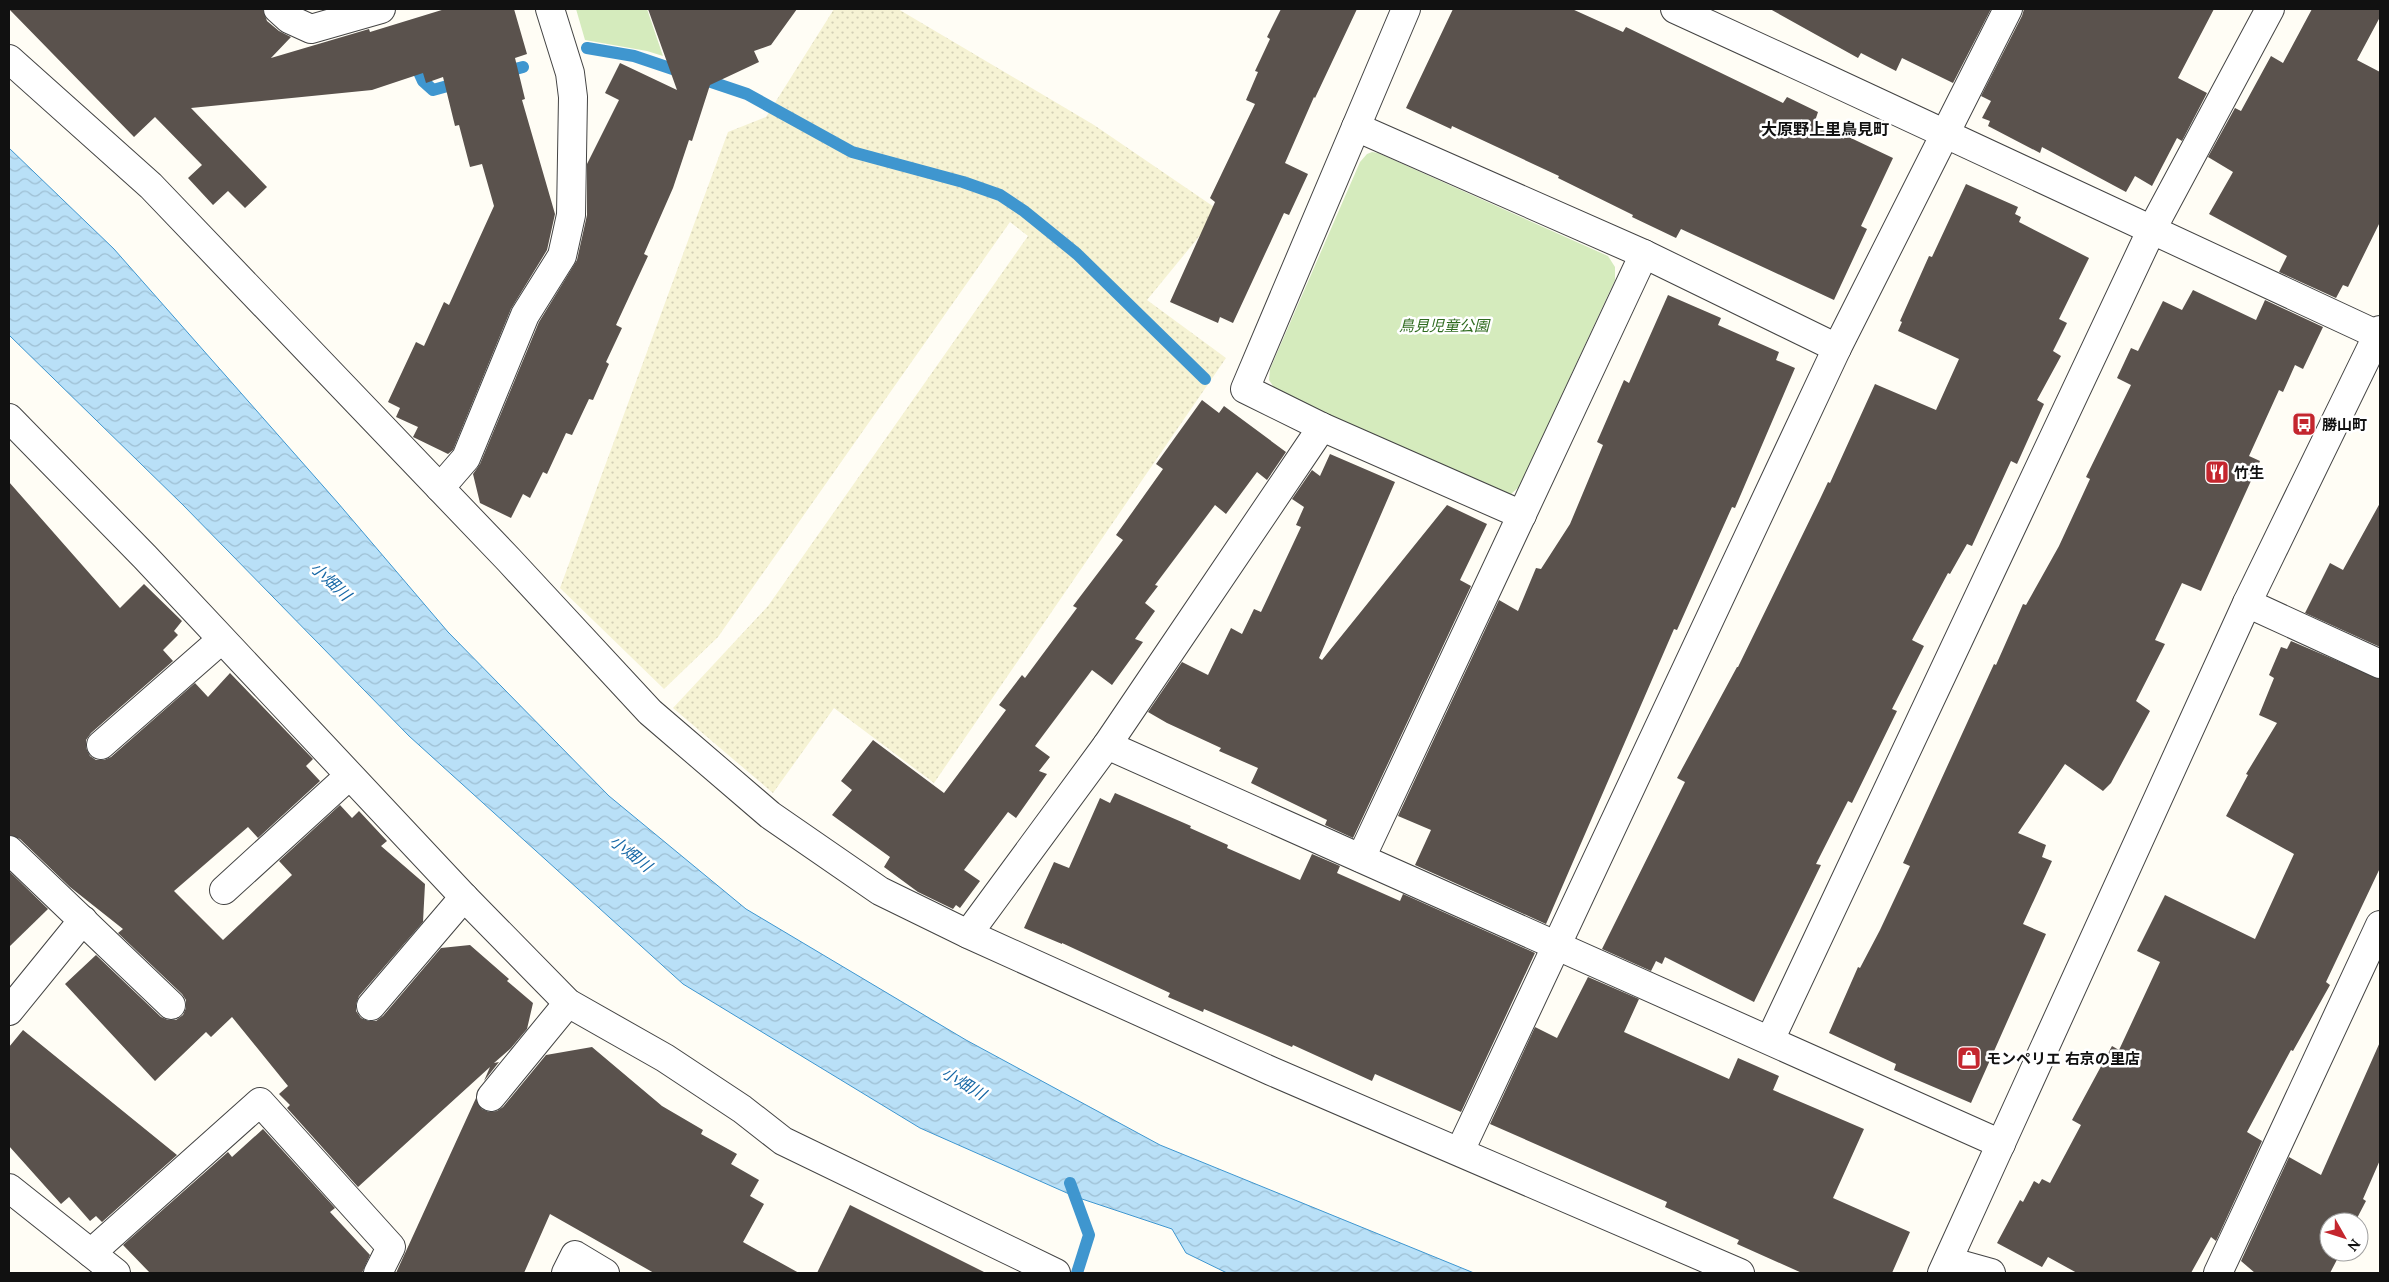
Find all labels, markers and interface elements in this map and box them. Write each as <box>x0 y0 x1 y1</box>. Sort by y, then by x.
district label: 大原野上里鳥見町 <box>1761 119 1889 139</box>
park label: 鳥見児童公園 <box>1399 316 1491 335</box>
bus stop icon: 勝山町 <box>2291 411 2317 437</box>
place label: 勝山町 <box>2322 415 2367 434</box>
restaurant icon: 竹生 <box>2204 459 2230 485</box>
place label: 竹生 <box>2234 463 2264 482</box>
water label: 小畑川 <box>307 557 357 606</box>
water label: 小畑川 <box>606 830 658 877</box>
shop icon: モンペリエ 右京の里店 <box>1956 1045 1982 1071</box>
place label: モンペリエ 右京の里店 <box>1986 1049 2140 1068</box>
water label: 小畑川 <box>938 1062 991 1105</box>
north arrow <box>2319 1212 2369 1262</box>
text: N <box>2344 1235 2365 1255</box>

